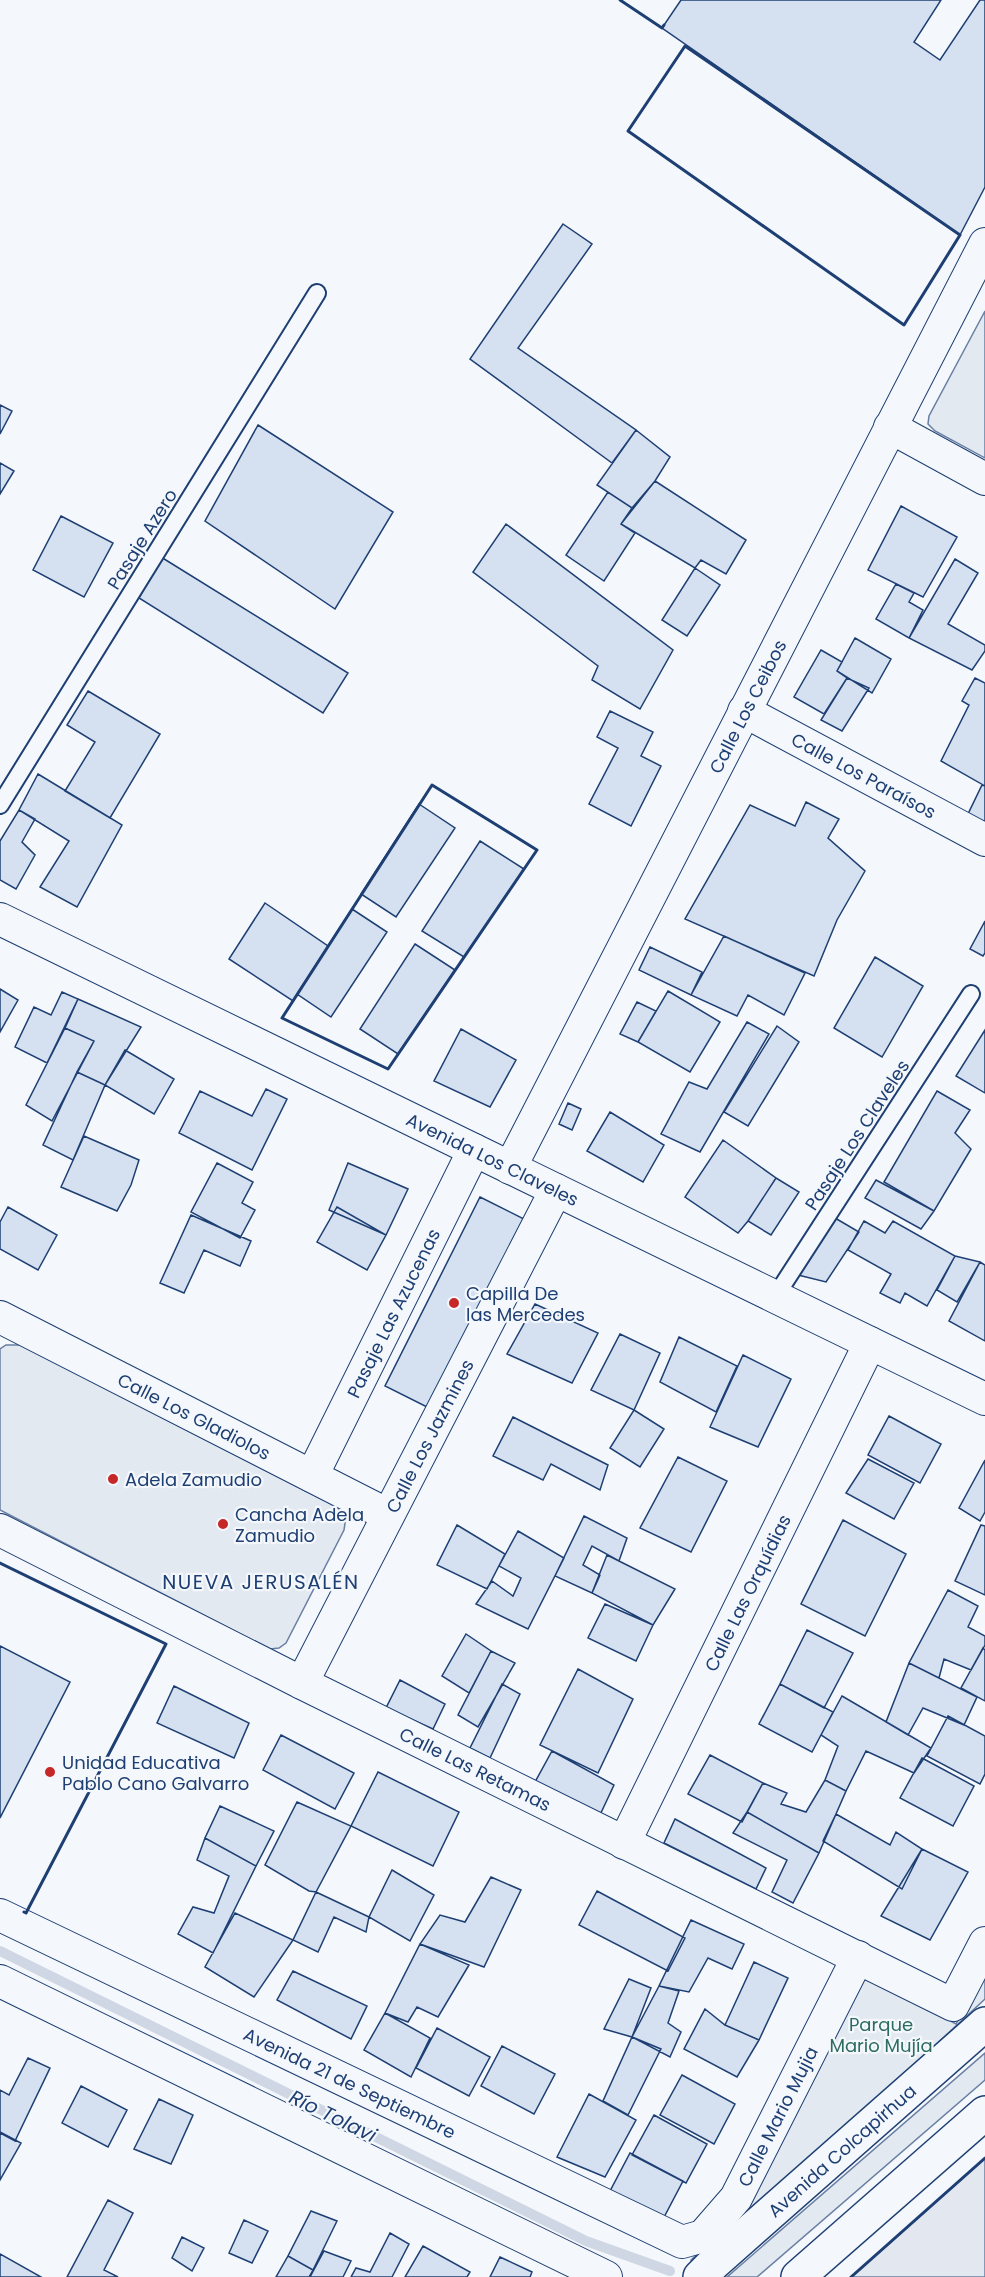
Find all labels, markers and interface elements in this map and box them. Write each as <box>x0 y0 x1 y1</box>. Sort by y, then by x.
street label: Pasaje Azero <box>101 484 183 594</box>
street label: Calle Los Ceibos <box>703 635 792 778</box>
street label: Calle Los Paraísos <box>787 726 941 824</box>
street label: Pasaje Los Claveles <box>799 1055 915 1215</box>
street label: Avenida Los Claveles <box>402 1106 583 1212</box>
street label: Pasaje Las Azucenas <box>340 1224 446 1402</box>
place label: Capilla De las Mercedes <box>466 1281 585 1327</box>
marker: Capilla De las Mercedes <box>447 1296 461 1310</box>
street label: Calle Los Jazmines <box>379 1355 479 1517</box>
street label: Calle Los Gladiolos <box>113 1367 275 1466</box>
place label: Adela Zamudio <box>125 1467 262 1492</box>
marker: Adela Zamudio <box>106 1472 120 1486</box>
place label: Cancha Adela Zamudio <box>235 1502 364 1548</box>
street label: Calle Las Orquídias <box>698 1510 796 1675</box>
marker: Cancha Adela Zamudio <box>216 1517 230 1531</box>
district label: NUEVA JERUSALÉN <box>162 1568 360 1596</box>
street label: Calle Las Retamas <box>395 1721 555 1817</box>
place label: Unidad Educativa Pablo Cano Galvarro <box>62 1750 249 1796</box>
marker: Unidad Educativa Pablo Cano Galvarro <box>43 1765 57 1779</box>
park label: Parque Mario Mujía <box>829 2012 933 2058</box>
street label: Avenida 21 de Septiembre <box>240 2021 460 2144</box>
street label: Calle Mario Mujia <box>731 2042 823 2191</box>
street label: Avenida Colcapirhua <box>762 2078 921 2223</box>
water label: Río Tolavi <box>285 2083 382 2150</box>

